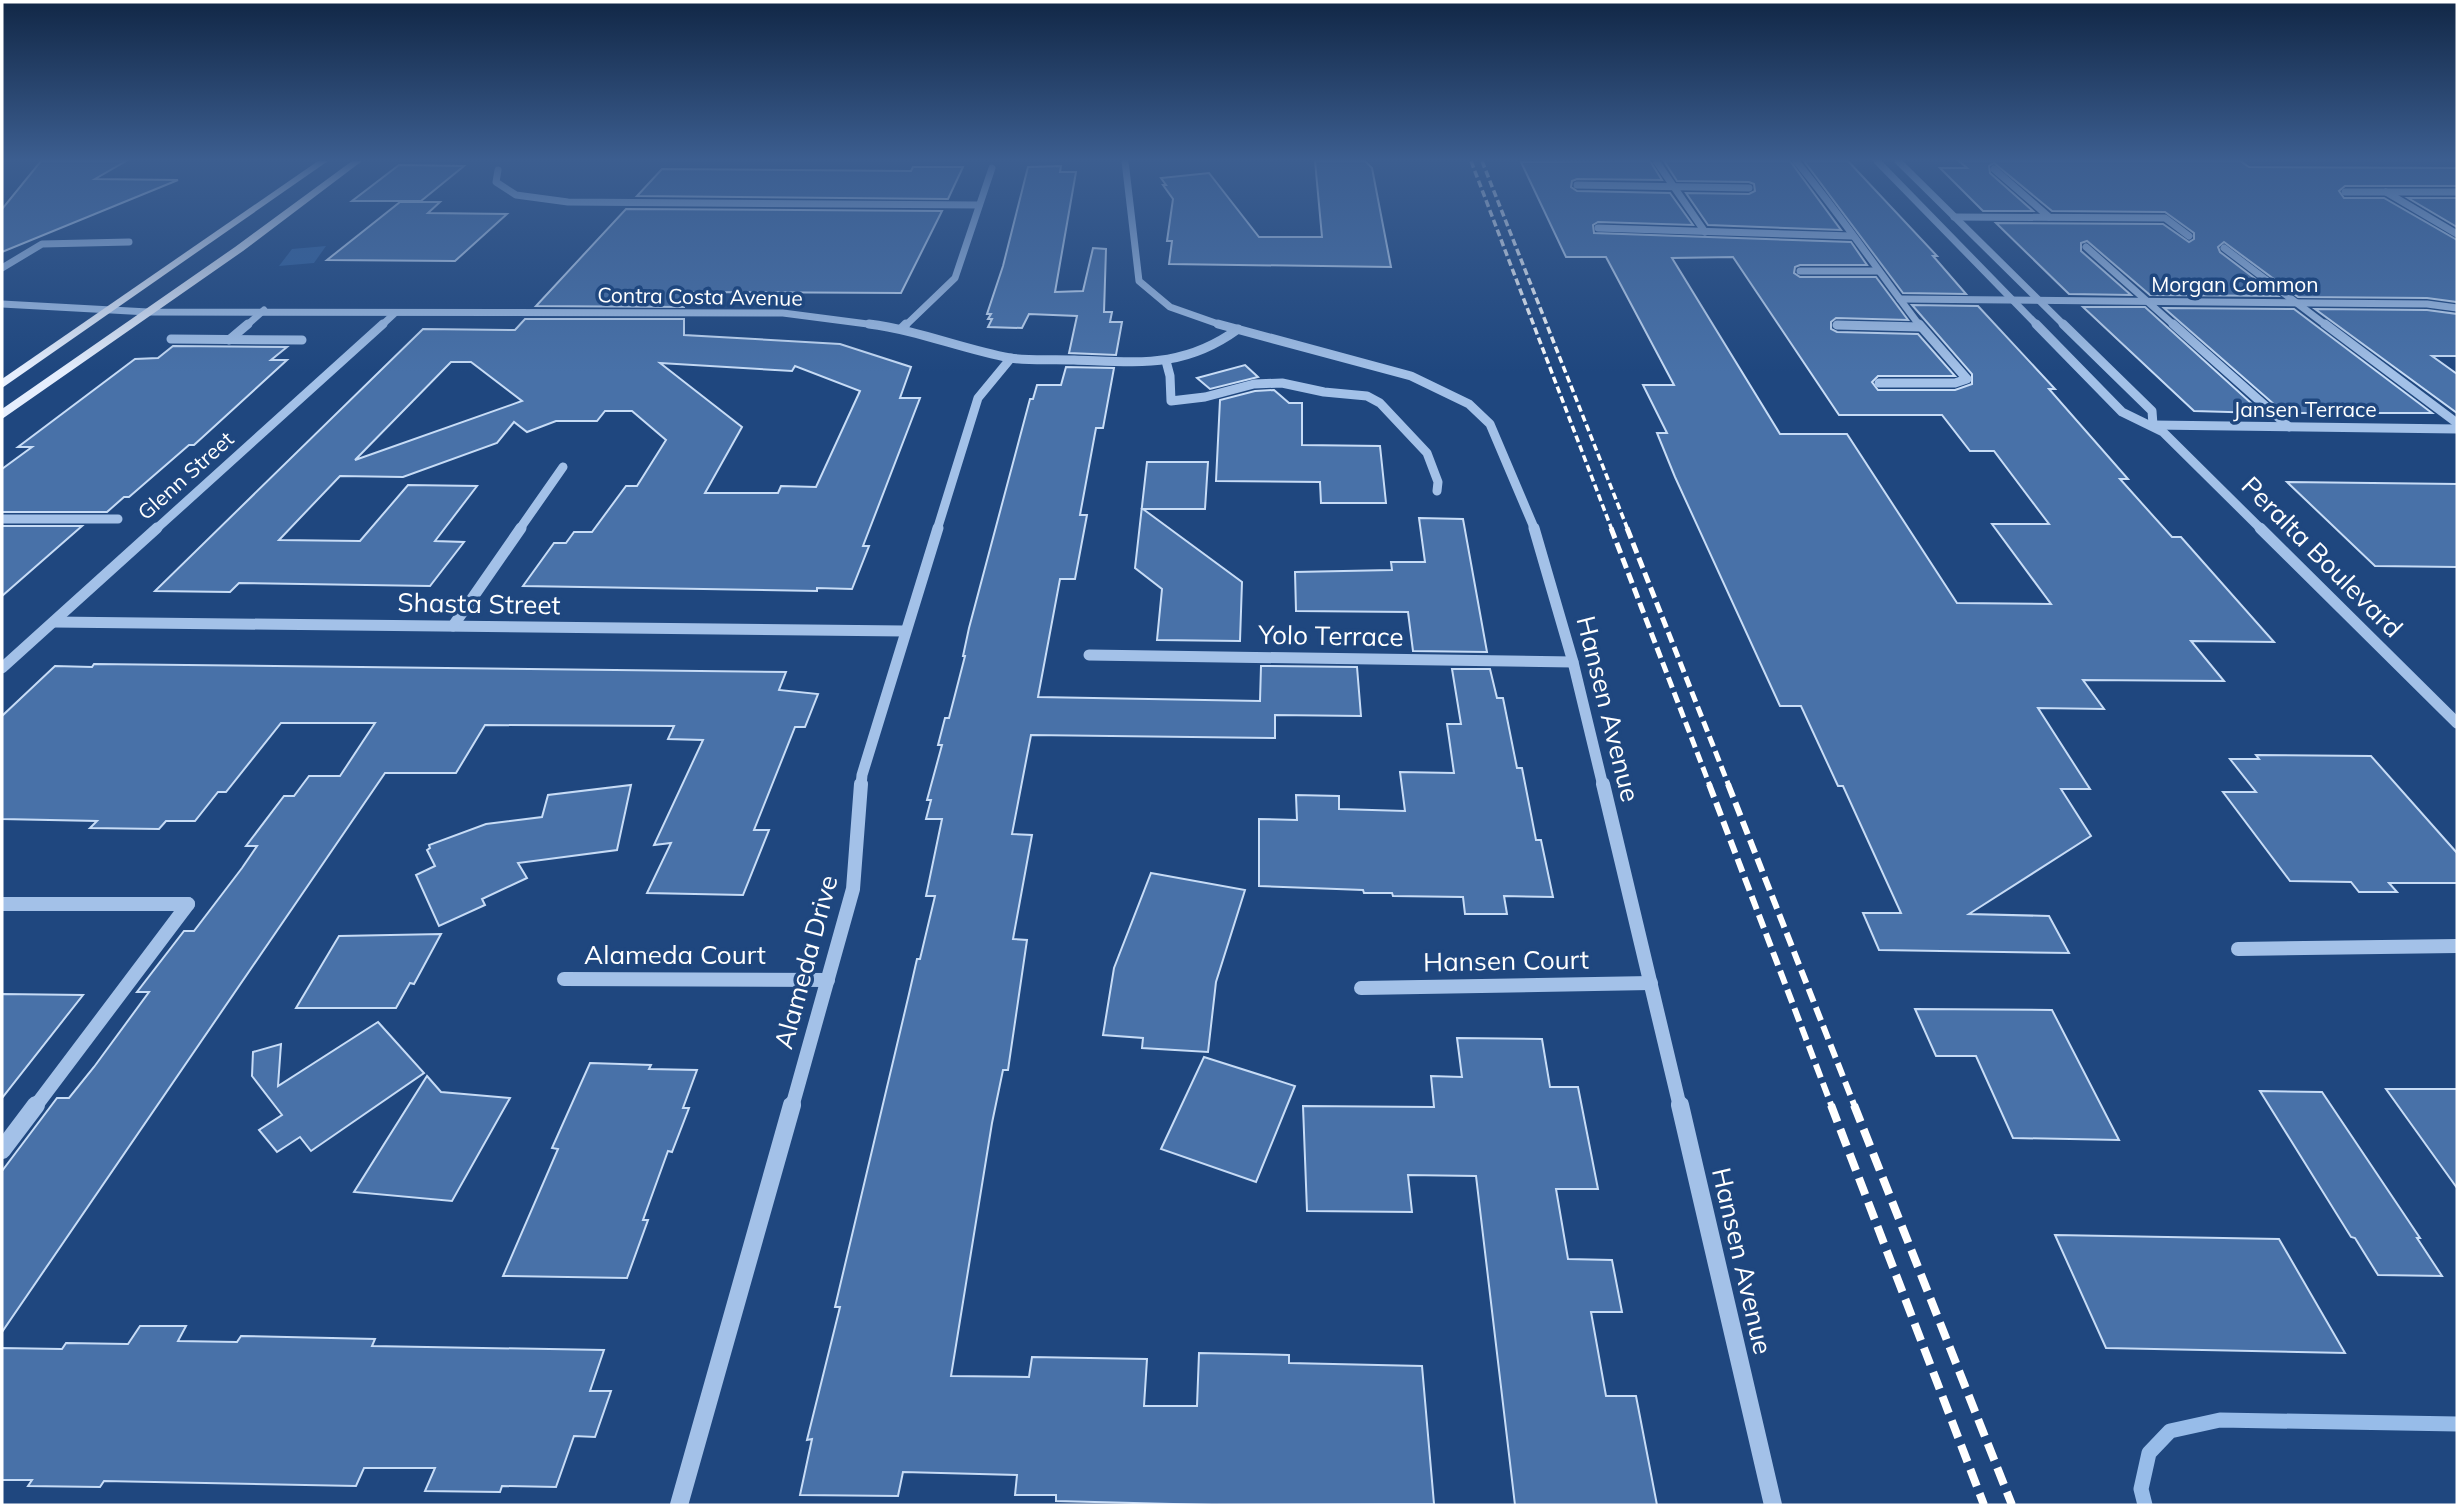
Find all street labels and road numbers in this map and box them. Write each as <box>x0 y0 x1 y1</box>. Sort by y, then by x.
street label: Morgan Common <box>2151 271 2319 297</box>
street label: Contra Costa Avenue <box>597 281 803 311</box>
street label: Jansen Terrace <box>2233 396 2377 422</box>
street label: Glenn Street <box>132 425 239 525</box>
street label: Peralta Boulevard <box>2235 469 2410 644</box>
street label: Shasta Street <box>397 586 561 621</box>
street label: Hansen Avenue <box>1569 613 1648 805</box>
street label: Yolo Terrace <box>1257 618 1404 653</box>
street label: Alameda Drive <box>766 871 845 1052</box>
street label: Alameda Court <box>584 938 766 971</box>
street label: Hansen Court <box>1423 943 1589 978</box>
street label: Hansen Avenue <box>1705 1164 1780 1357</box>

